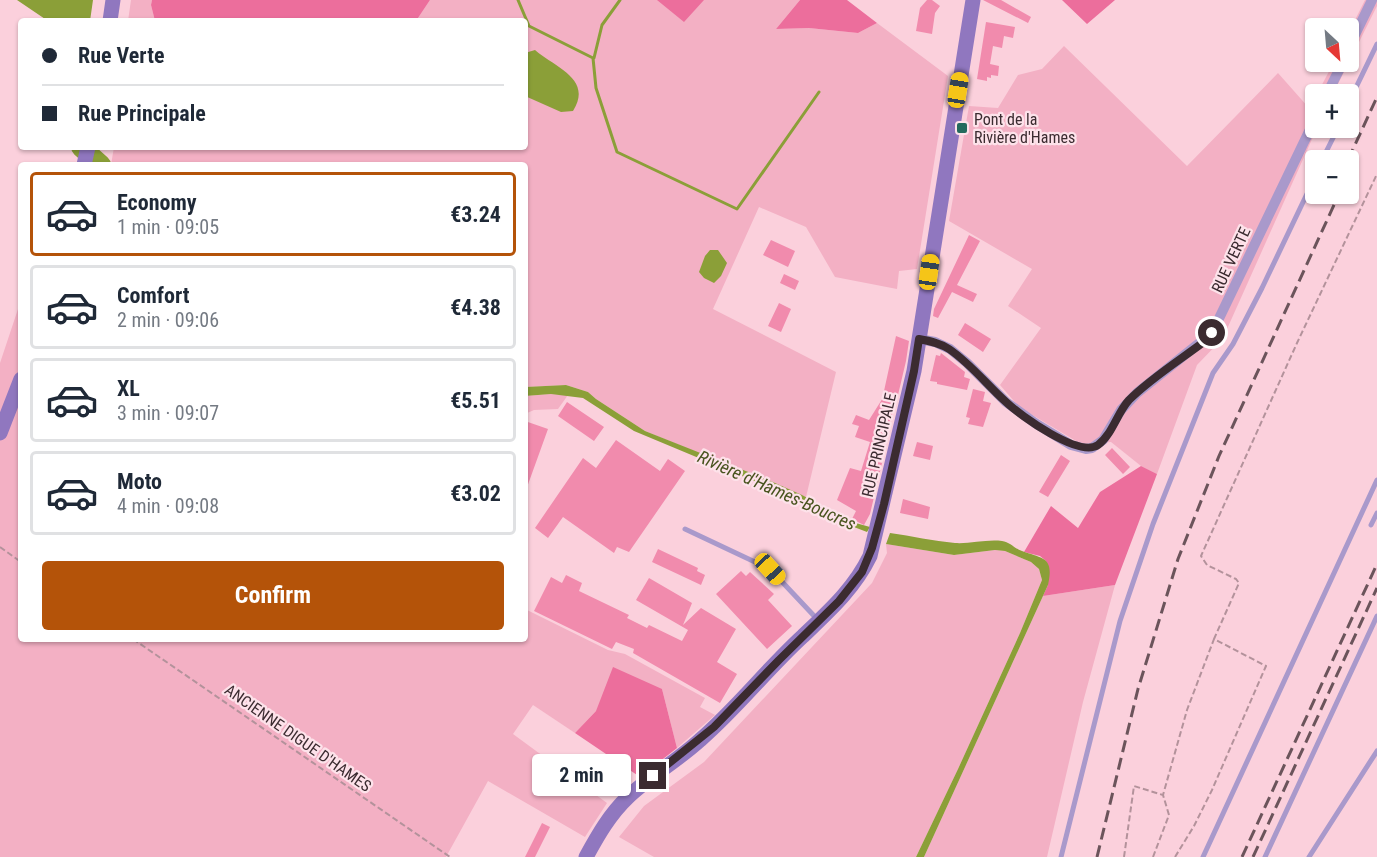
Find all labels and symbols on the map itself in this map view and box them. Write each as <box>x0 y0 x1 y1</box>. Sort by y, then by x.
north arrow <box>1305 18 1359 72</box>
car <box>946 71 970 109</box>
place label: Pont de la Rivière d'Hames <box>974 110 1075 147</box>
marker: Pont de la Rivière d'Hames <box>955 121 969 135</box>
street label: RUE VERTE <box>1208 224 1254 296</box>
car <box>918 253 940 291</box>
route start <box>1198 319 1225 346</box>
street label: RUE PRINCIPALE <box>858 391 900 499</box>
water label: Rivière d'Hames-Boucres <box>695 446 859 534</box>
car <box>751 550 789 588</box>
street label: ANCIENNE DIGUE D'HAMES <box>221 680 375 796</box>
callout: 2 min <box>533 755 632 797</box>
route end <box>639 762 666 789</box>

